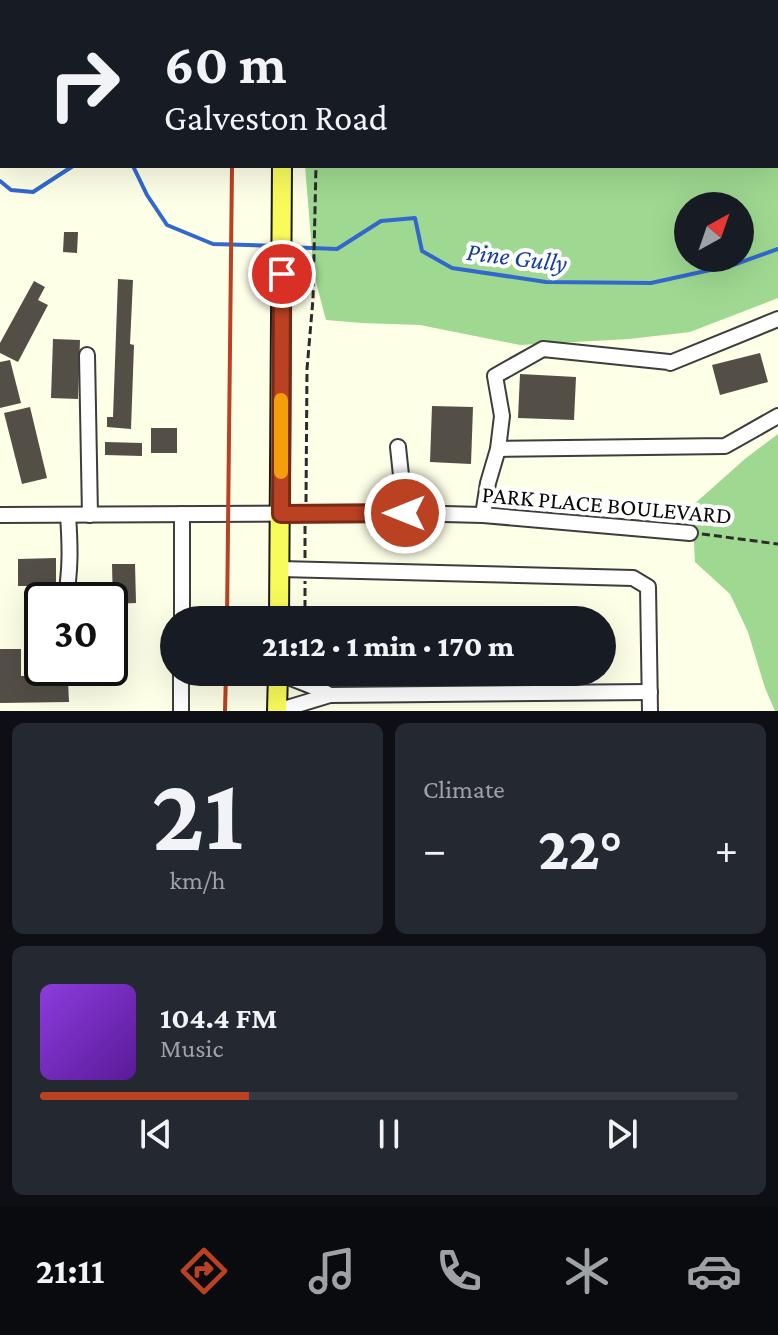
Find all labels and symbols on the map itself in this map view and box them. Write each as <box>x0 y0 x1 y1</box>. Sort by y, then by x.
north arrow <box>674 192 754 272</box>
water label: Pine Gully <box>465 237 569 278</box>
pin <box>248 240 316 308</box>
position arrow <box>363 471 447 555</box>
street label: PARK PLACE BOULEVARD <box>481 480 733 529</box>
speed limit sign: 30 <box>24 582 128 686</box>

